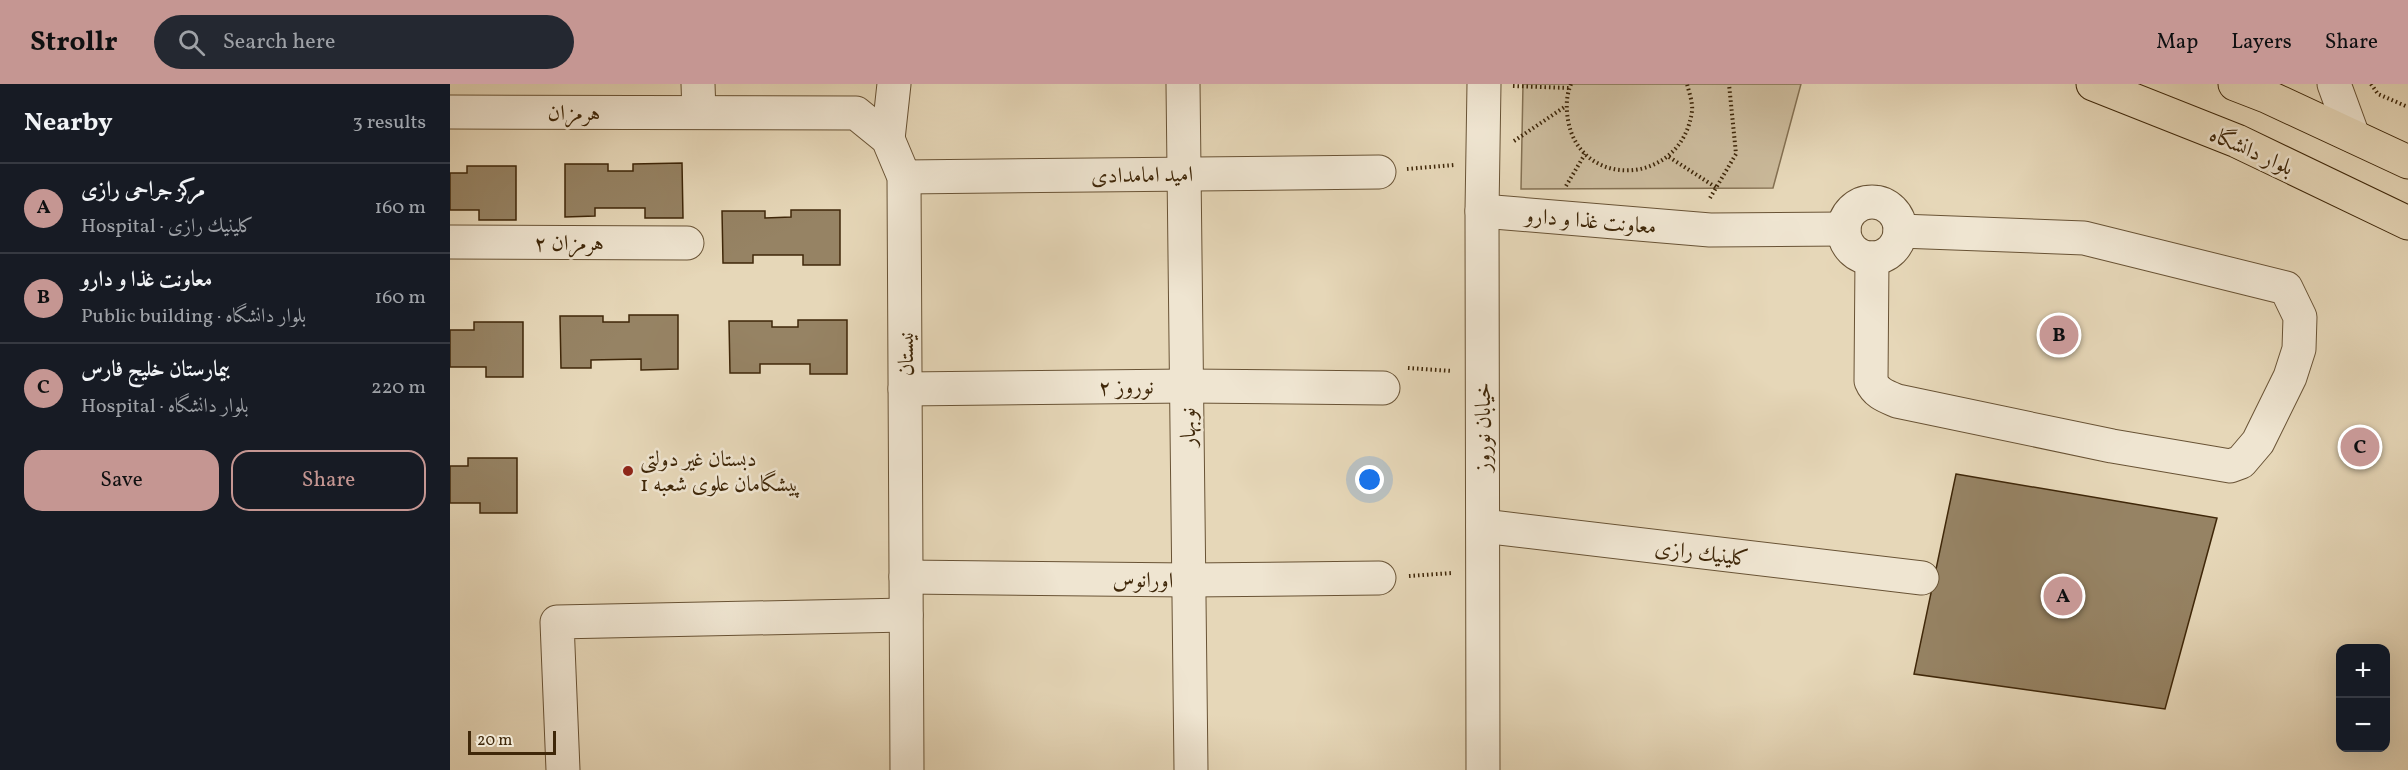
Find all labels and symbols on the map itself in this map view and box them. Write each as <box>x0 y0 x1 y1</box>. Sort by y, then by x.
street label: هرمزان <box>548 99 600 130</box>
street label: بلوار دانشگاه <box>2204 120 2298 185</box>
street label: امید امامدادی <box>1091 160 1193 193</box>
street label: معاونت غذا و دارو <box>1522 201 1658 244</box>
street label: هرمزان ۲ <box>534 229 604 260</box>
pin: B <box>2040 312 2078 358</box>
street label: نیستان <box>892 332 923 376</box>
street label: نوروز ۲ <box>1098 373 1154 404</box>
street label: خیابان نوروز <box>1469 382 1500 474</box>
street label: نوبهار <box>1174 407 1205 449</box>
pin: C <box>2340 424 2380 470</box>
place label: دبستان غیر دولتی پیشگامان علوی شعبه 1 <box>640 445 801 501</box>
marker: دبستان غیر دولتی پیشگامان علوی شعبه 1 <box>621 464 635 478</box>
your location <box>1355 465 1384 494</box>
street label: كلينيك رازی <box>1653 533 1751 576</box>
street label: اورانوس <box>1112 565 1174 598</box>
pin: A <box>2044 574 2082 618</box>
scale bar <box>468 728 556 756</box>

